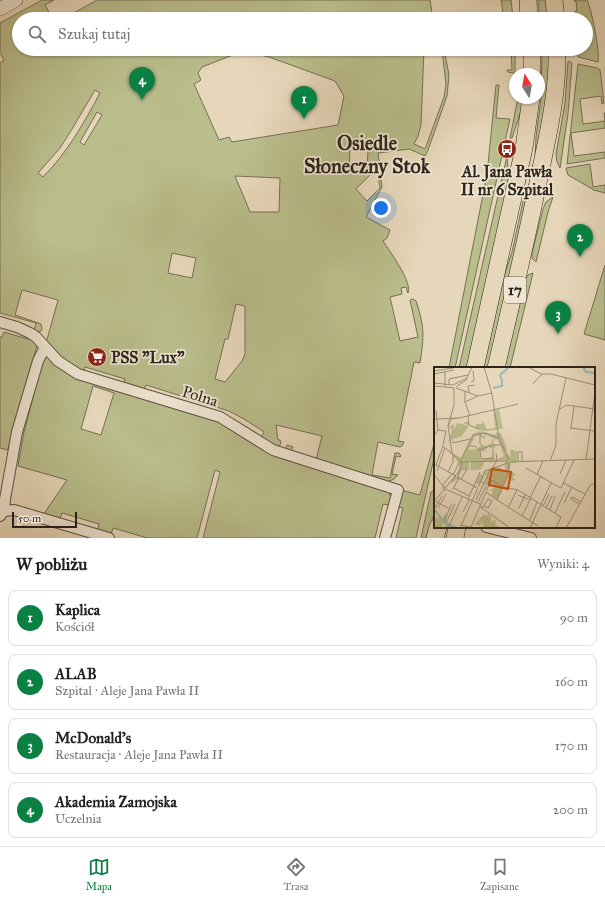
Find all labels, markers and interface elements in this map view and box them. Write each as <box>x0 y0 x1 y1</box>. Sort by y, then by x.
search box <box>12 12 593 56</box>
icon: search <box>26 23 48 45</box>
text: Szukaj tutaj <box>58 25 130 43</box>
pin: 4 <box>129 67 155 100</box>
north arrow <box>509 68 545 104</box>
pin: 1 <box>291 86 317 119</box>
district label: Osiedle Słoneczny Stok <box>304 131 431 179</box>
bus stop icon: Al. Jana Pawła II nr 6 Szpital <box>496 138 518 160</box>
place label: Al. Jana Pawła II nr 6 Szpital <box>461 162 554 200</box>
your location <box>371 198 391 218</box>
pin: 2 <box>567 224 593 257</box>
road number: 17 <box>504 277 526 303</box>
pin: 3 <box>545 301 571 334</box>
supermarket icon: PSS "Lux" <box>86 346 108 368</box>
place label: PSS "Lux" <box>111 348 185 367</box>
inset map <box>434 367 595 528</box>
street label: Polna <box>180 382 221 411</box>
scale bar <box>12 510 77 529</box>
text: 50 m <box>18 512 41 525</box>
text: W pobliżu <box>16 554 87 575</box>
text: Wyniki: 4 <box>537 556 589 572</box>
text: Kaplica <box>55 601 100 619</box>
text: 1 <box>27 610 33 626</box>
text: 90 m <box>560 610 588 626</box>
text: Kościół <box>55 619 95 635</box>
text: ALAB <box>55 665 97 683</box>
text: 2 <box>27 674 33 690</box>
text: 160 m <box>555 674 588 690</box>
text: Szpital · Aleje Jana Pawła II <box>55 683 199 699</box>
text: McDonald's <box>55 729 131 747</box>
text: 3 <box>27 738 33 754</box>
text: 170 m <box>555 738 588 754</box>
text: Restauracja · Aleje Jana Pawła II <box>55 747 223 763</box>
text: Akademia Zamojska <box>55 793 177 811</box>
text: 4 <box>26 802 34 818</box>
text: 200 m <box>553 802 588 818</box>
text: Uczelnia <box>55 811 101 827</box>
tab: Mapa <box>86 856 112 893</box>
tab: Trasa <box>284 856 308 893</box>
tab: Zapisane <box>480 856 519 893</box>

